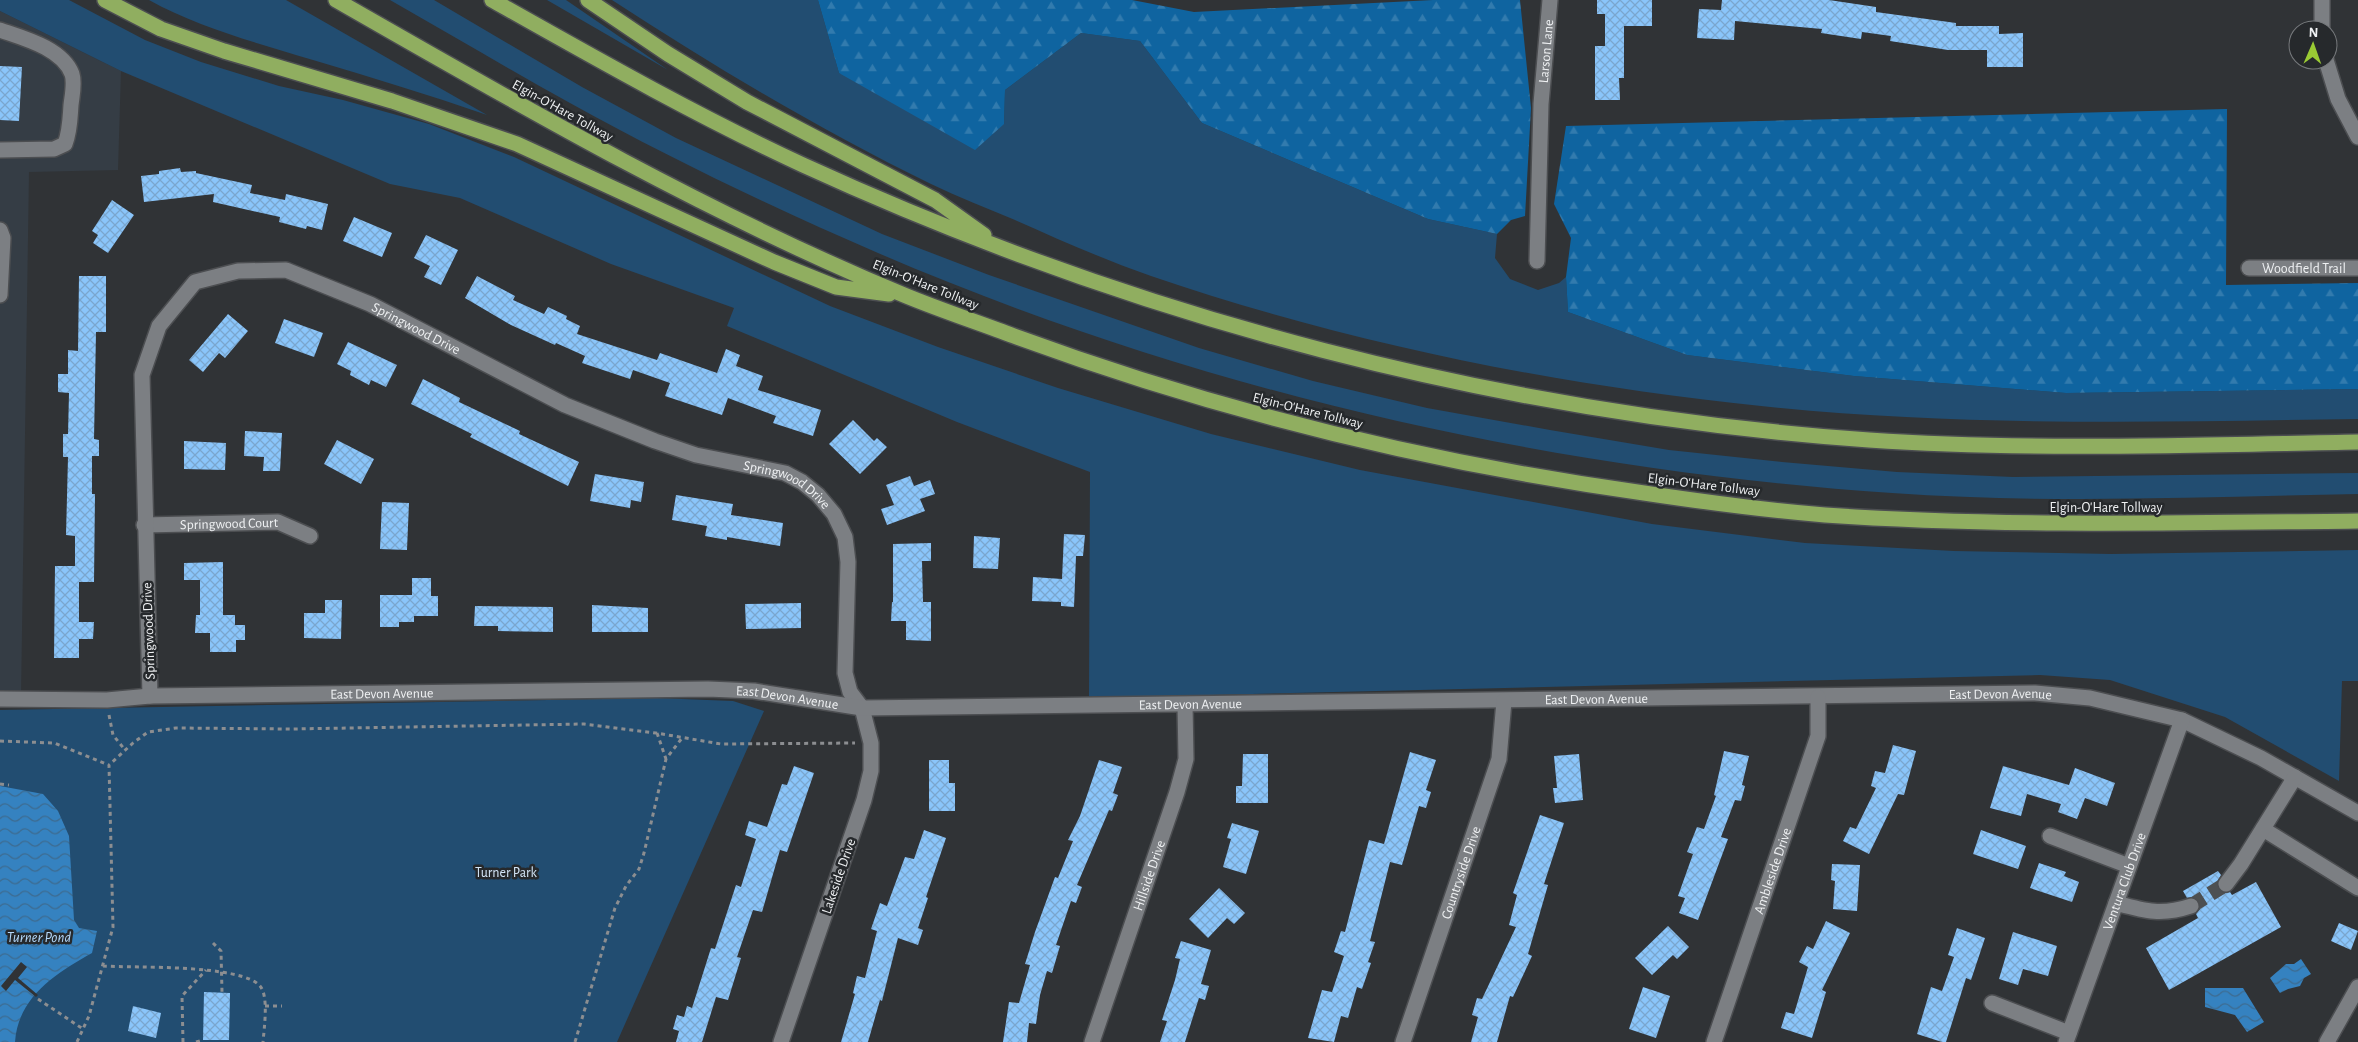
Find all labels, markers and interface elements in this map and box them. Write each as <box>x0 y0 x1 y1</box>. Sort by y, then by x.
street label: Larson Lane <box>1537 19 1556 84</box>
north arrow <box>2288 20 2338 70</box>
text: N <box>2308 26 2319 40</box>
street label: Elgin-O'Hare Tollway <box>510 77 615 144</box>
street label: Elgin-O'Hare Tollway <box>871 257 981 313</box>
street label: Woodfield Trail <box>2262 262 2346 276</box>
street label: Springwood Drive <box>369 300 462 357</box>
street label: Elgin-O'Hare Tollway <box>1251 391 1364 431</box>
street label: Springwood Drive <box>742 459 832 512</box>
street label: Elgin-O'Hare Tollway <box>1647 471 1761 499</box>
street label: Elgin-O'Hare Tollway <box>2049 501 2163 515</box>
street label: Springwood Court <box>180 516 279 532</box>
street label: Springwood Drive <box>140 582 158 680</box>
street label: East Devon Avenue <box>736 684 839 712</box>
street label: East Devon Avenue <box>330 686 434 702</box>
street label: East Devon Avenue <box>1949 687 2052 703</box>
street label: East Devon Avenue <box>1545 692 1648 707</box>
street label: East Devon Avenue <box>1139 697 1242 712</box>
street label: Countryside Drive <box>1439 825 1484 921</box>
street label: Ambleside Drive <box>1752 826 1794 916</box>
street label: Ventura Club Drive <box>2101 831 2149 932</box>
street label: Lakeside Drive <box>820 837 858 916</box>
street label: Hillside Drive <box>1131 839 1168 913</box>
park label: Turner Park <box>475 866 538 880</box>
water label: Turner Pond <box>7 930 72 945</box>

